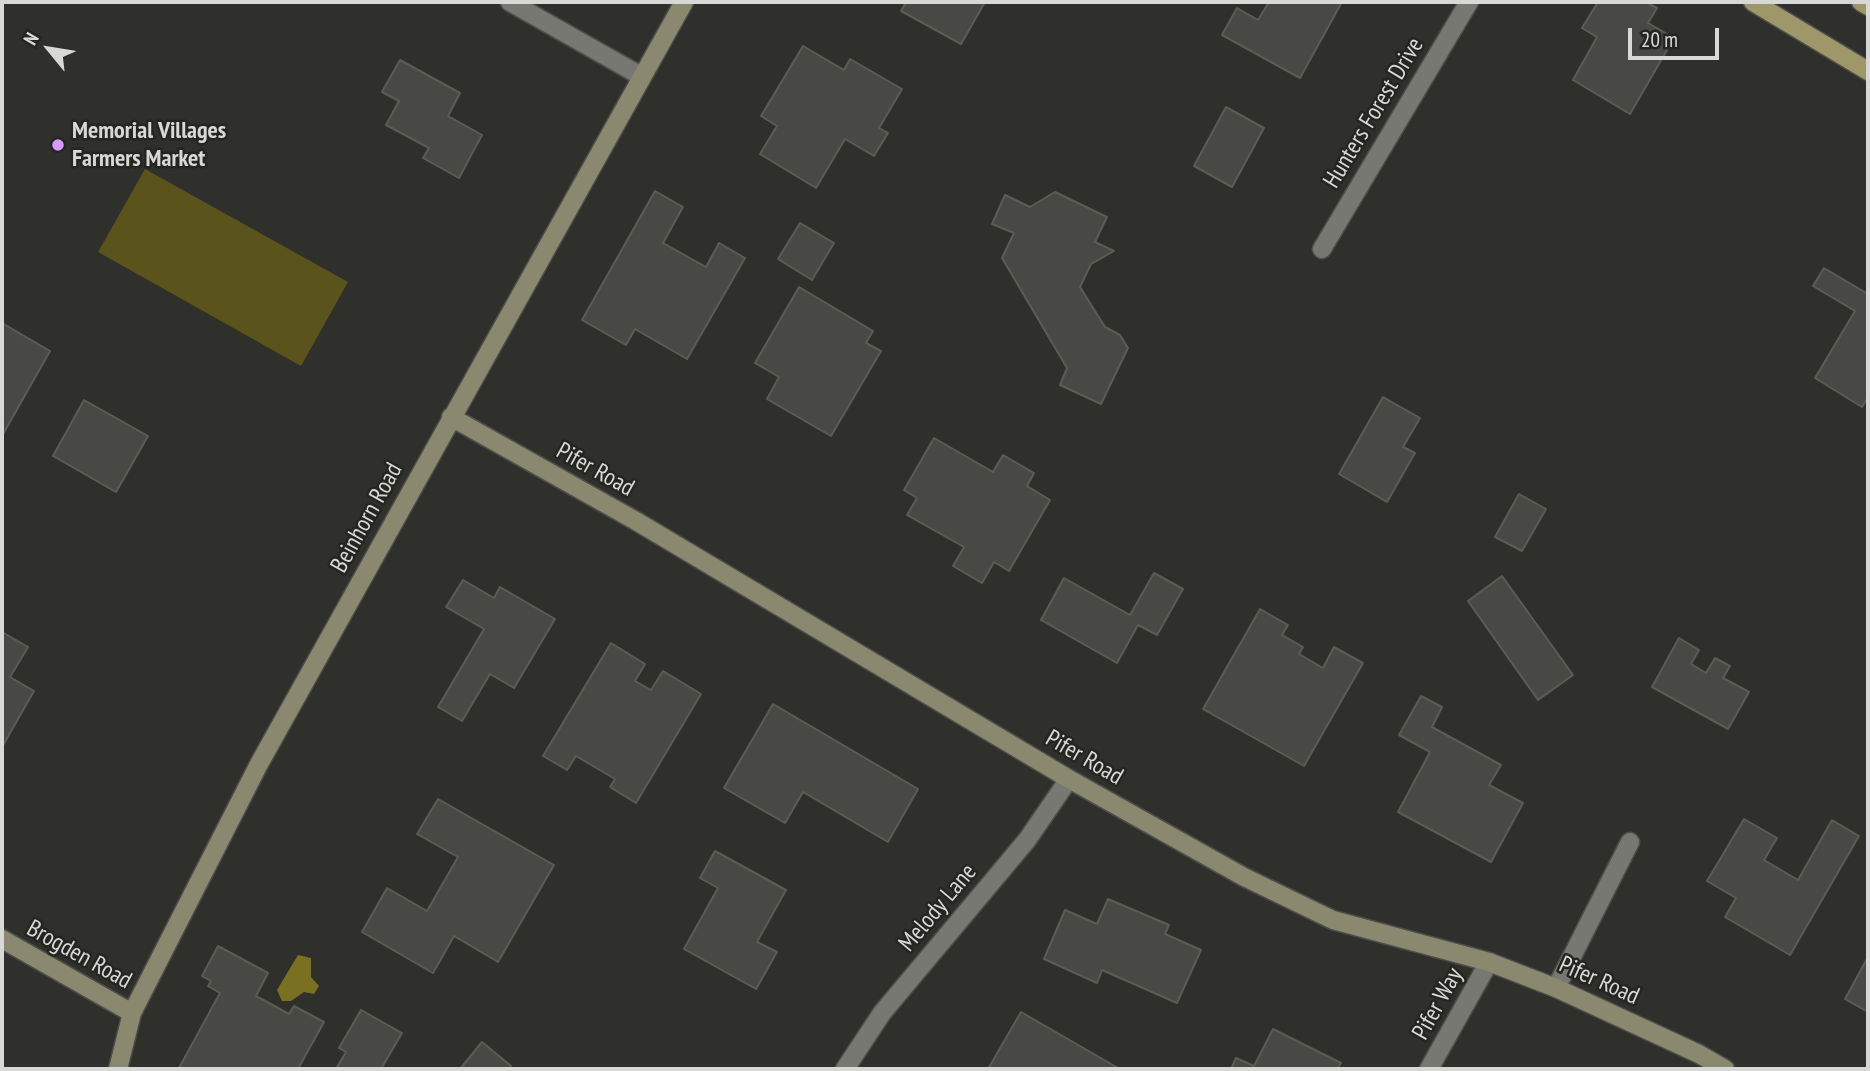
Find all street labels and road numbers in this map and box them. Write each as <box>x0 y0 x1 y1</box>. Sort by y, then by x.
street label: Hunters Forest Drive <box>1318 33 1430 193</box>
street label: Pifer Road <box>551 437 639 503</box>
street label: Beinhorn Road <box>325 458 409 578</box>
street label: Pifer Road <box>1040 724 1128 792</box>
street label: Melody Lane <box>893 858 983 958</box>
street label: Brogden Road <box>22 914 136 996</box>
street label: Pifer Road <box>1555 951 1643 1011</box>
street label: Pifer Way <box>1407 963 1469 1045</box>

